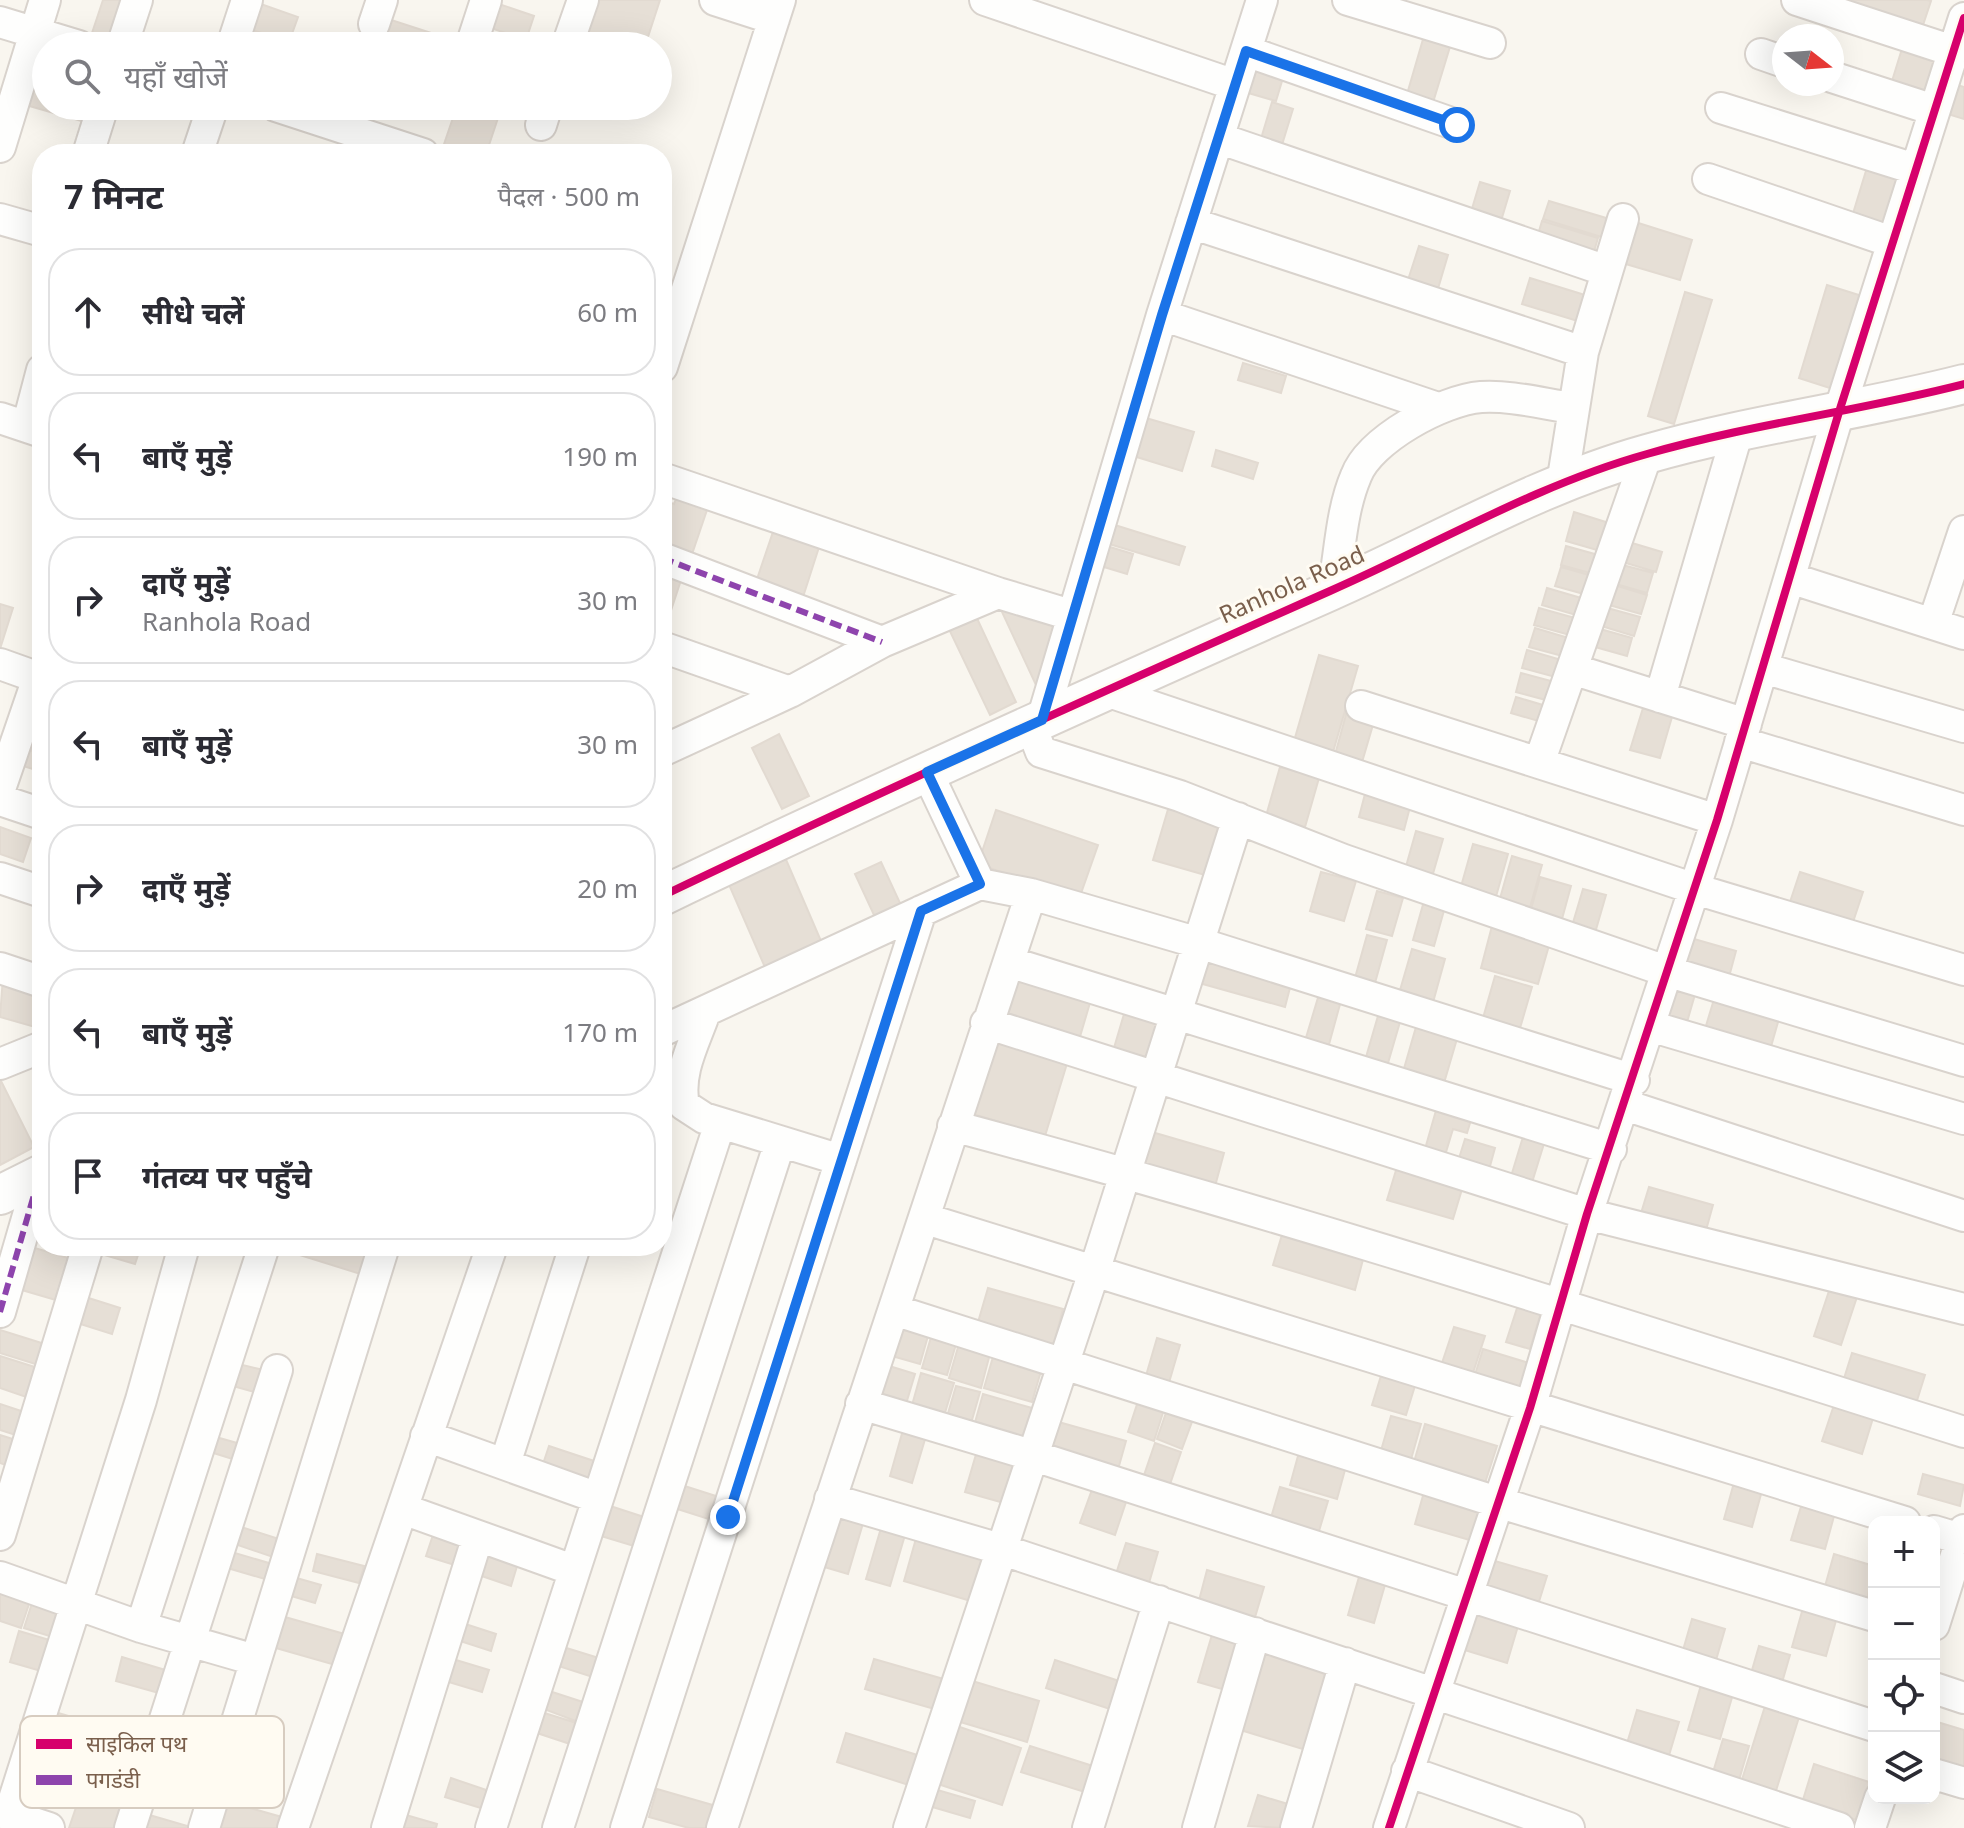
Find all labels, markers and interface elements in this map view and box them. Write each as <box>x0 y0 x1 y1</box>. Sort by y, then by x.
north arrow <box>1772 24 1844 96</box>
search box <box>32 32 672 120</box>
icon: search <box>60 54 104 98</box>
text: यहाँ खोजें <box>124 56 227 97</box>
route start <box>1439 107 1475 143</box>
text: 7 मिनट <box>64 173 164 219</box>
text: पैदल · 500 m <box>498 178 640 214</box>
icon: ahead <box>66 290 110 334</box>
text: सीधे चलें <box>142 292 244 333</box>
text: 60 m <box>577 294 638 330</box>
icon: left <box>66 434 110 478</box>
text: बाएँ मुड़ें <box>142 436 232 477</box>
text: 190 m <box>562 438 638 474</box>
street label: Ranhola Road <box>1213 537 1369 630</box>
text: दाएँ मुड़ें <box>142 562 230 603</box>
icon: right <box>66 578 110 622</box>
text: 30 m <box>577 582 638 618</box>
text: Ranhola Road <box>142 603 311 639</box>
icon: left <box>66 722 110 766</box>
text: बाएँ मुड़ें <box>142 724 232 765</box>
text: 30 m <box>577 726 638 762</box>
icon: right <box>66 866 110 910</box>
text: दाएँ मुड़ें <box>142 868 230 909</box>
text: 20 m <box>577 870 638 906</box>
icon: left <box>66 1010 110 1054</box>
text: बाएँ मुड़ें <box>142 1012 232 1053</box>
text: 170 m <box>562 1014 638 1050</box>
icon: arrive <box>66 1154 110 1198</box>
text: गंतव्य पर पहुँचे <box>142 1156 312 1197</box>
route end <box>710 1499 746 1535</box>
map controls <box>1868 1516 1940 1804</box>
button: + <box>1868 1516 1940 1588</box>
button: − <box>1868 1588 1940 1660</box>
button: locate <box>1868 1660 1940 1732</box>
legend <box>20 1716 284 1808</box>
text: साइकिल पथ <box>86 1728 188 1758</box>
button: layers <box>1868 1732 1940 1804</box>
text: पगडंडी <box>86 1764 140 1794</box>

